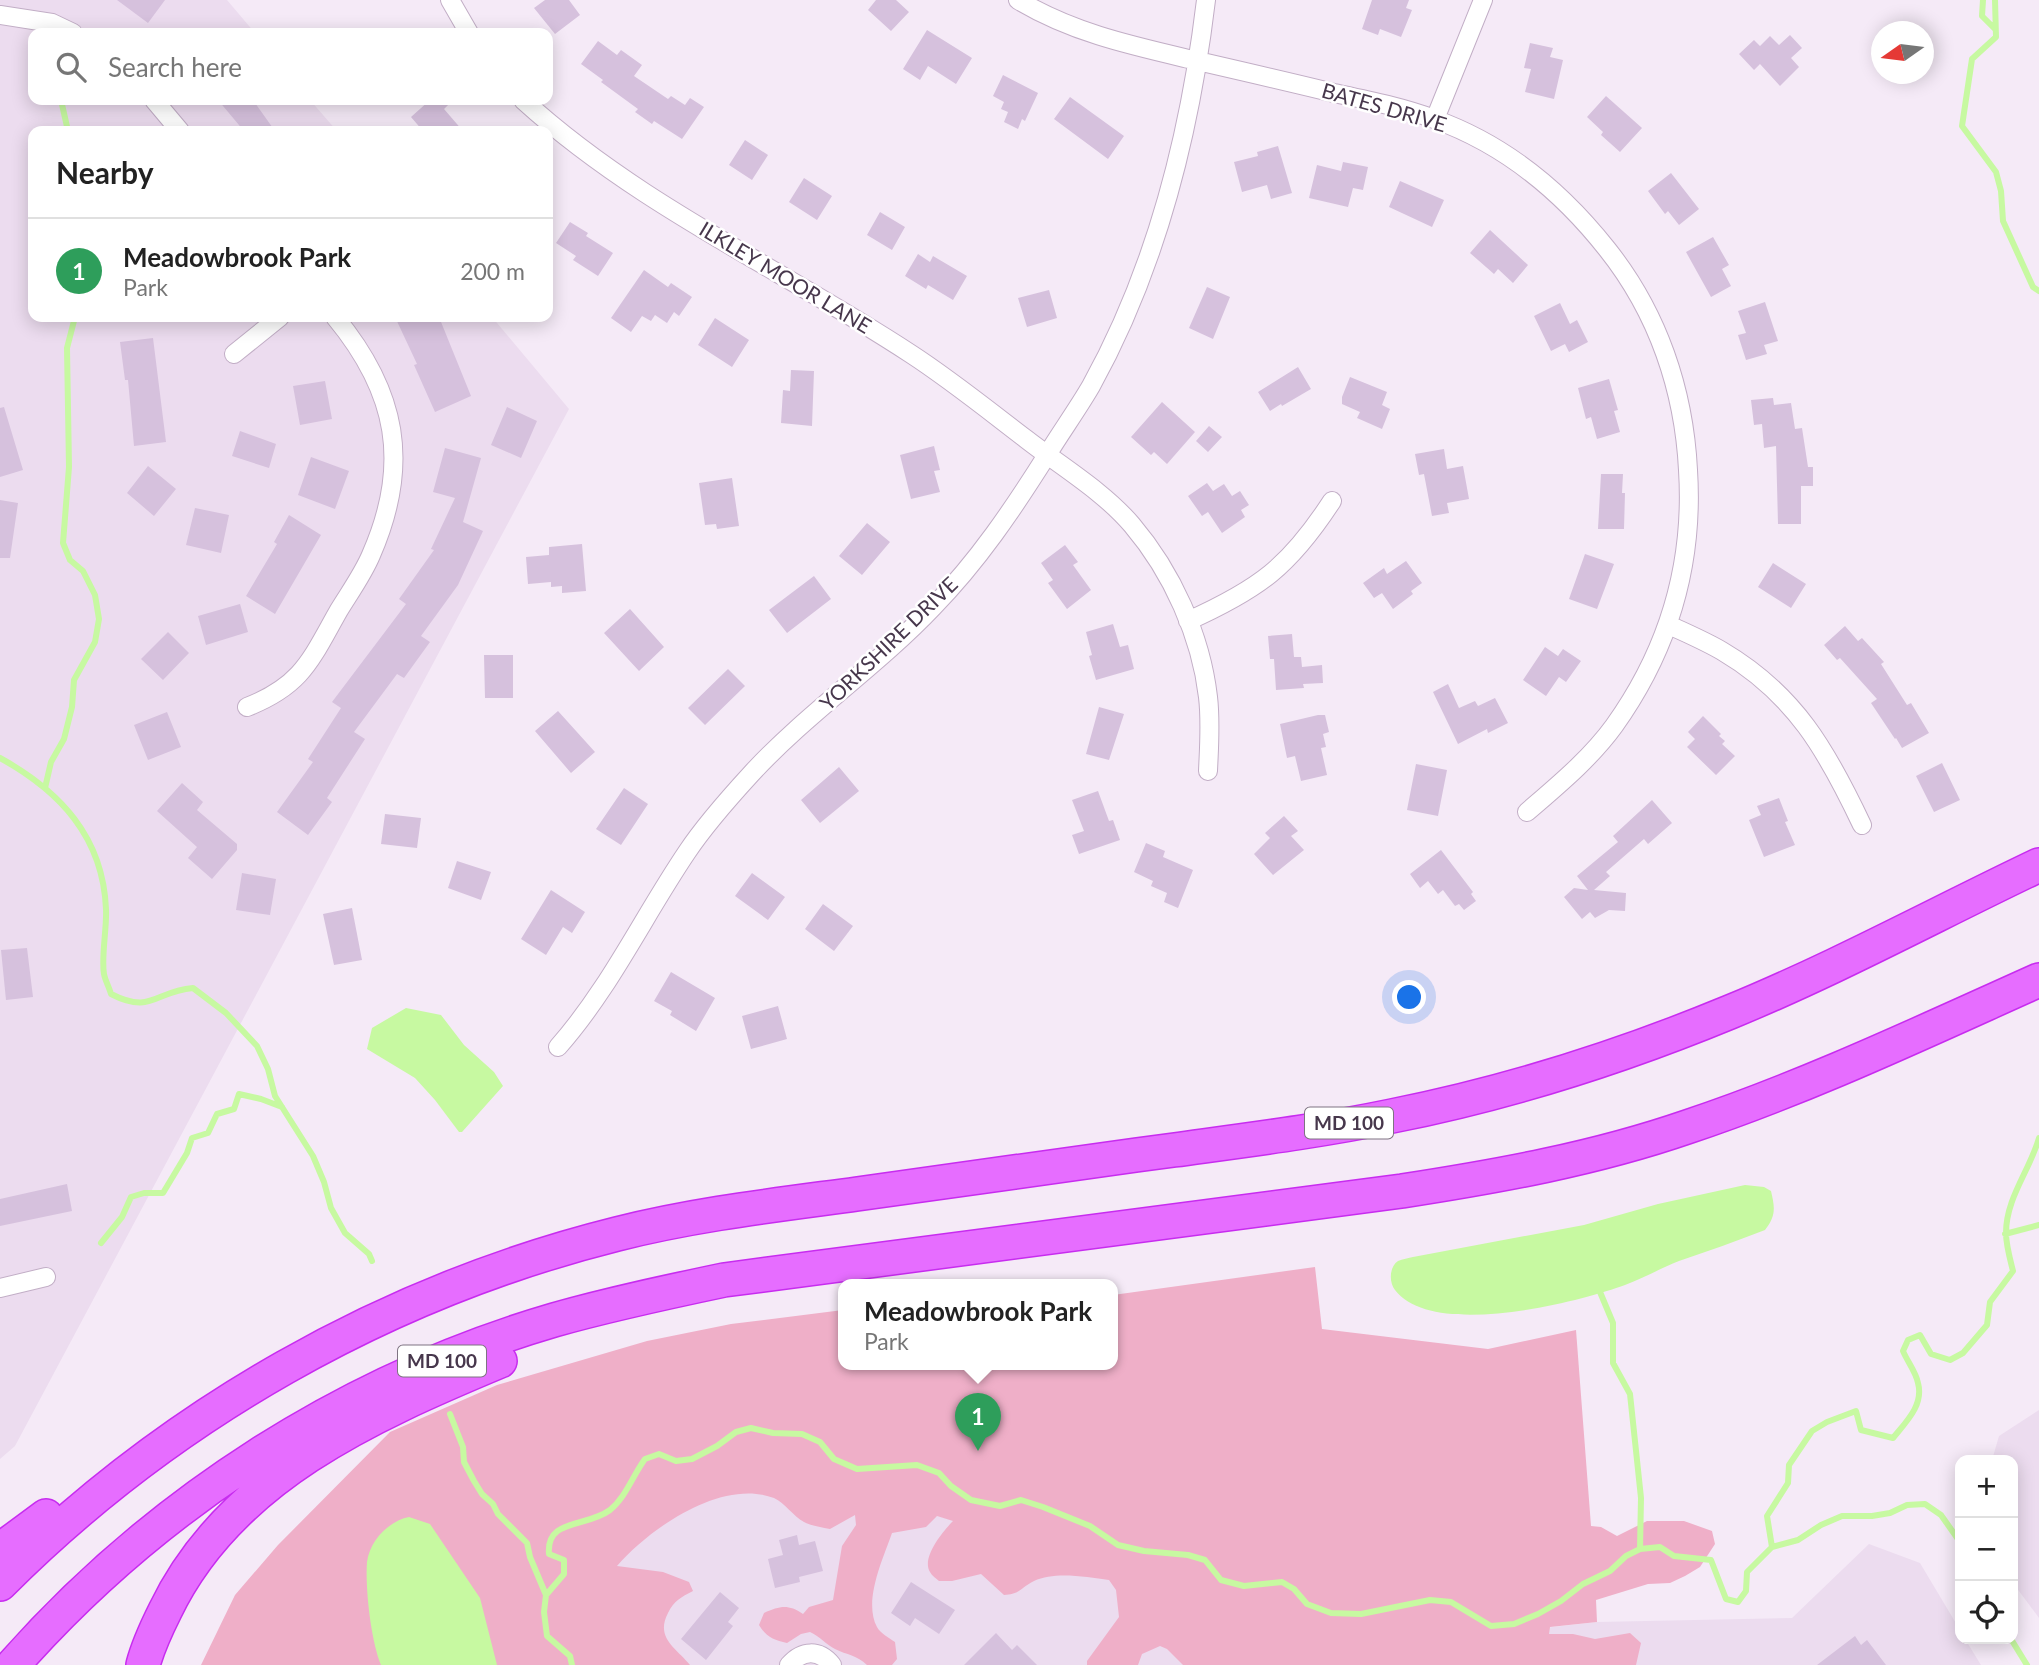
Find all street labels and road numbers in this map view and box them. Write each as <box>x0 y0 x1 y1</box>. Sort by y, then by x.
street label: BATES DRIVE <box>1319 77 1450 136</box>
street label: ILKLEY MOOR LANE <box>695 216 876 338</box>
street label: YORKSHIRE DRIVE <box>814 571 962 715</box>
road number: MD 100 <box>1305 1107 1393 1138</box>
road number: MD 100 <box>398 1345 486 1376</box>

